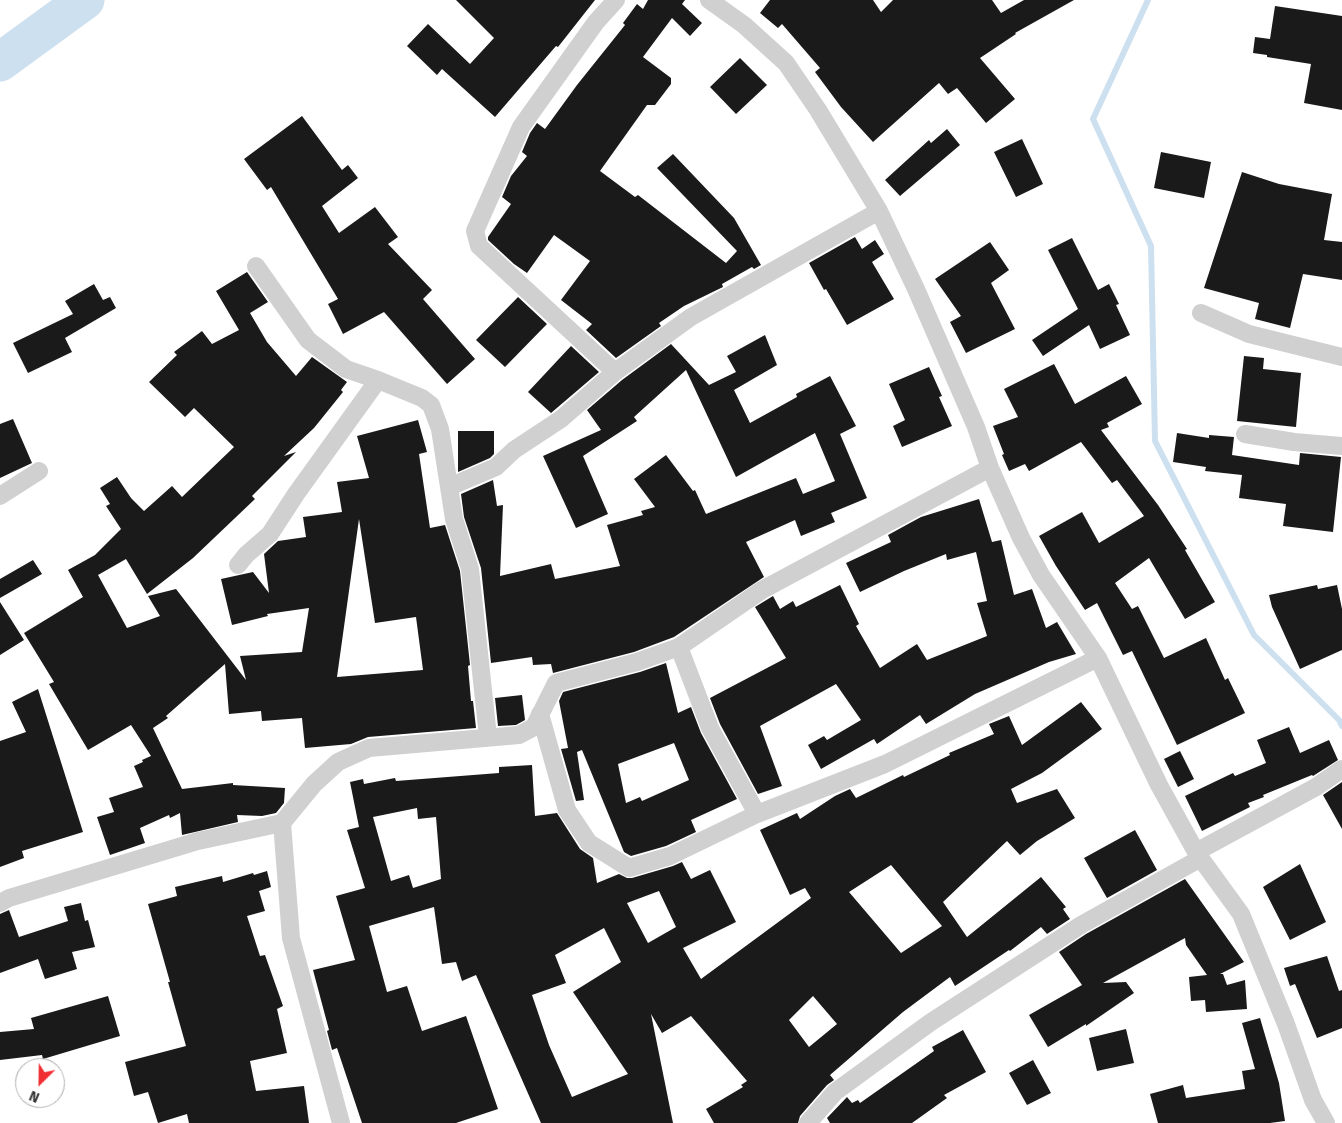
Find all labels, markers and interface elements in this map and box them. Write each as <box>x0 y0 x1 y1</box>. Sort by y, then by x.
north arrow <box>15 1058 65 1108</box>
text: N <box>27 1087 42 1106</box>

